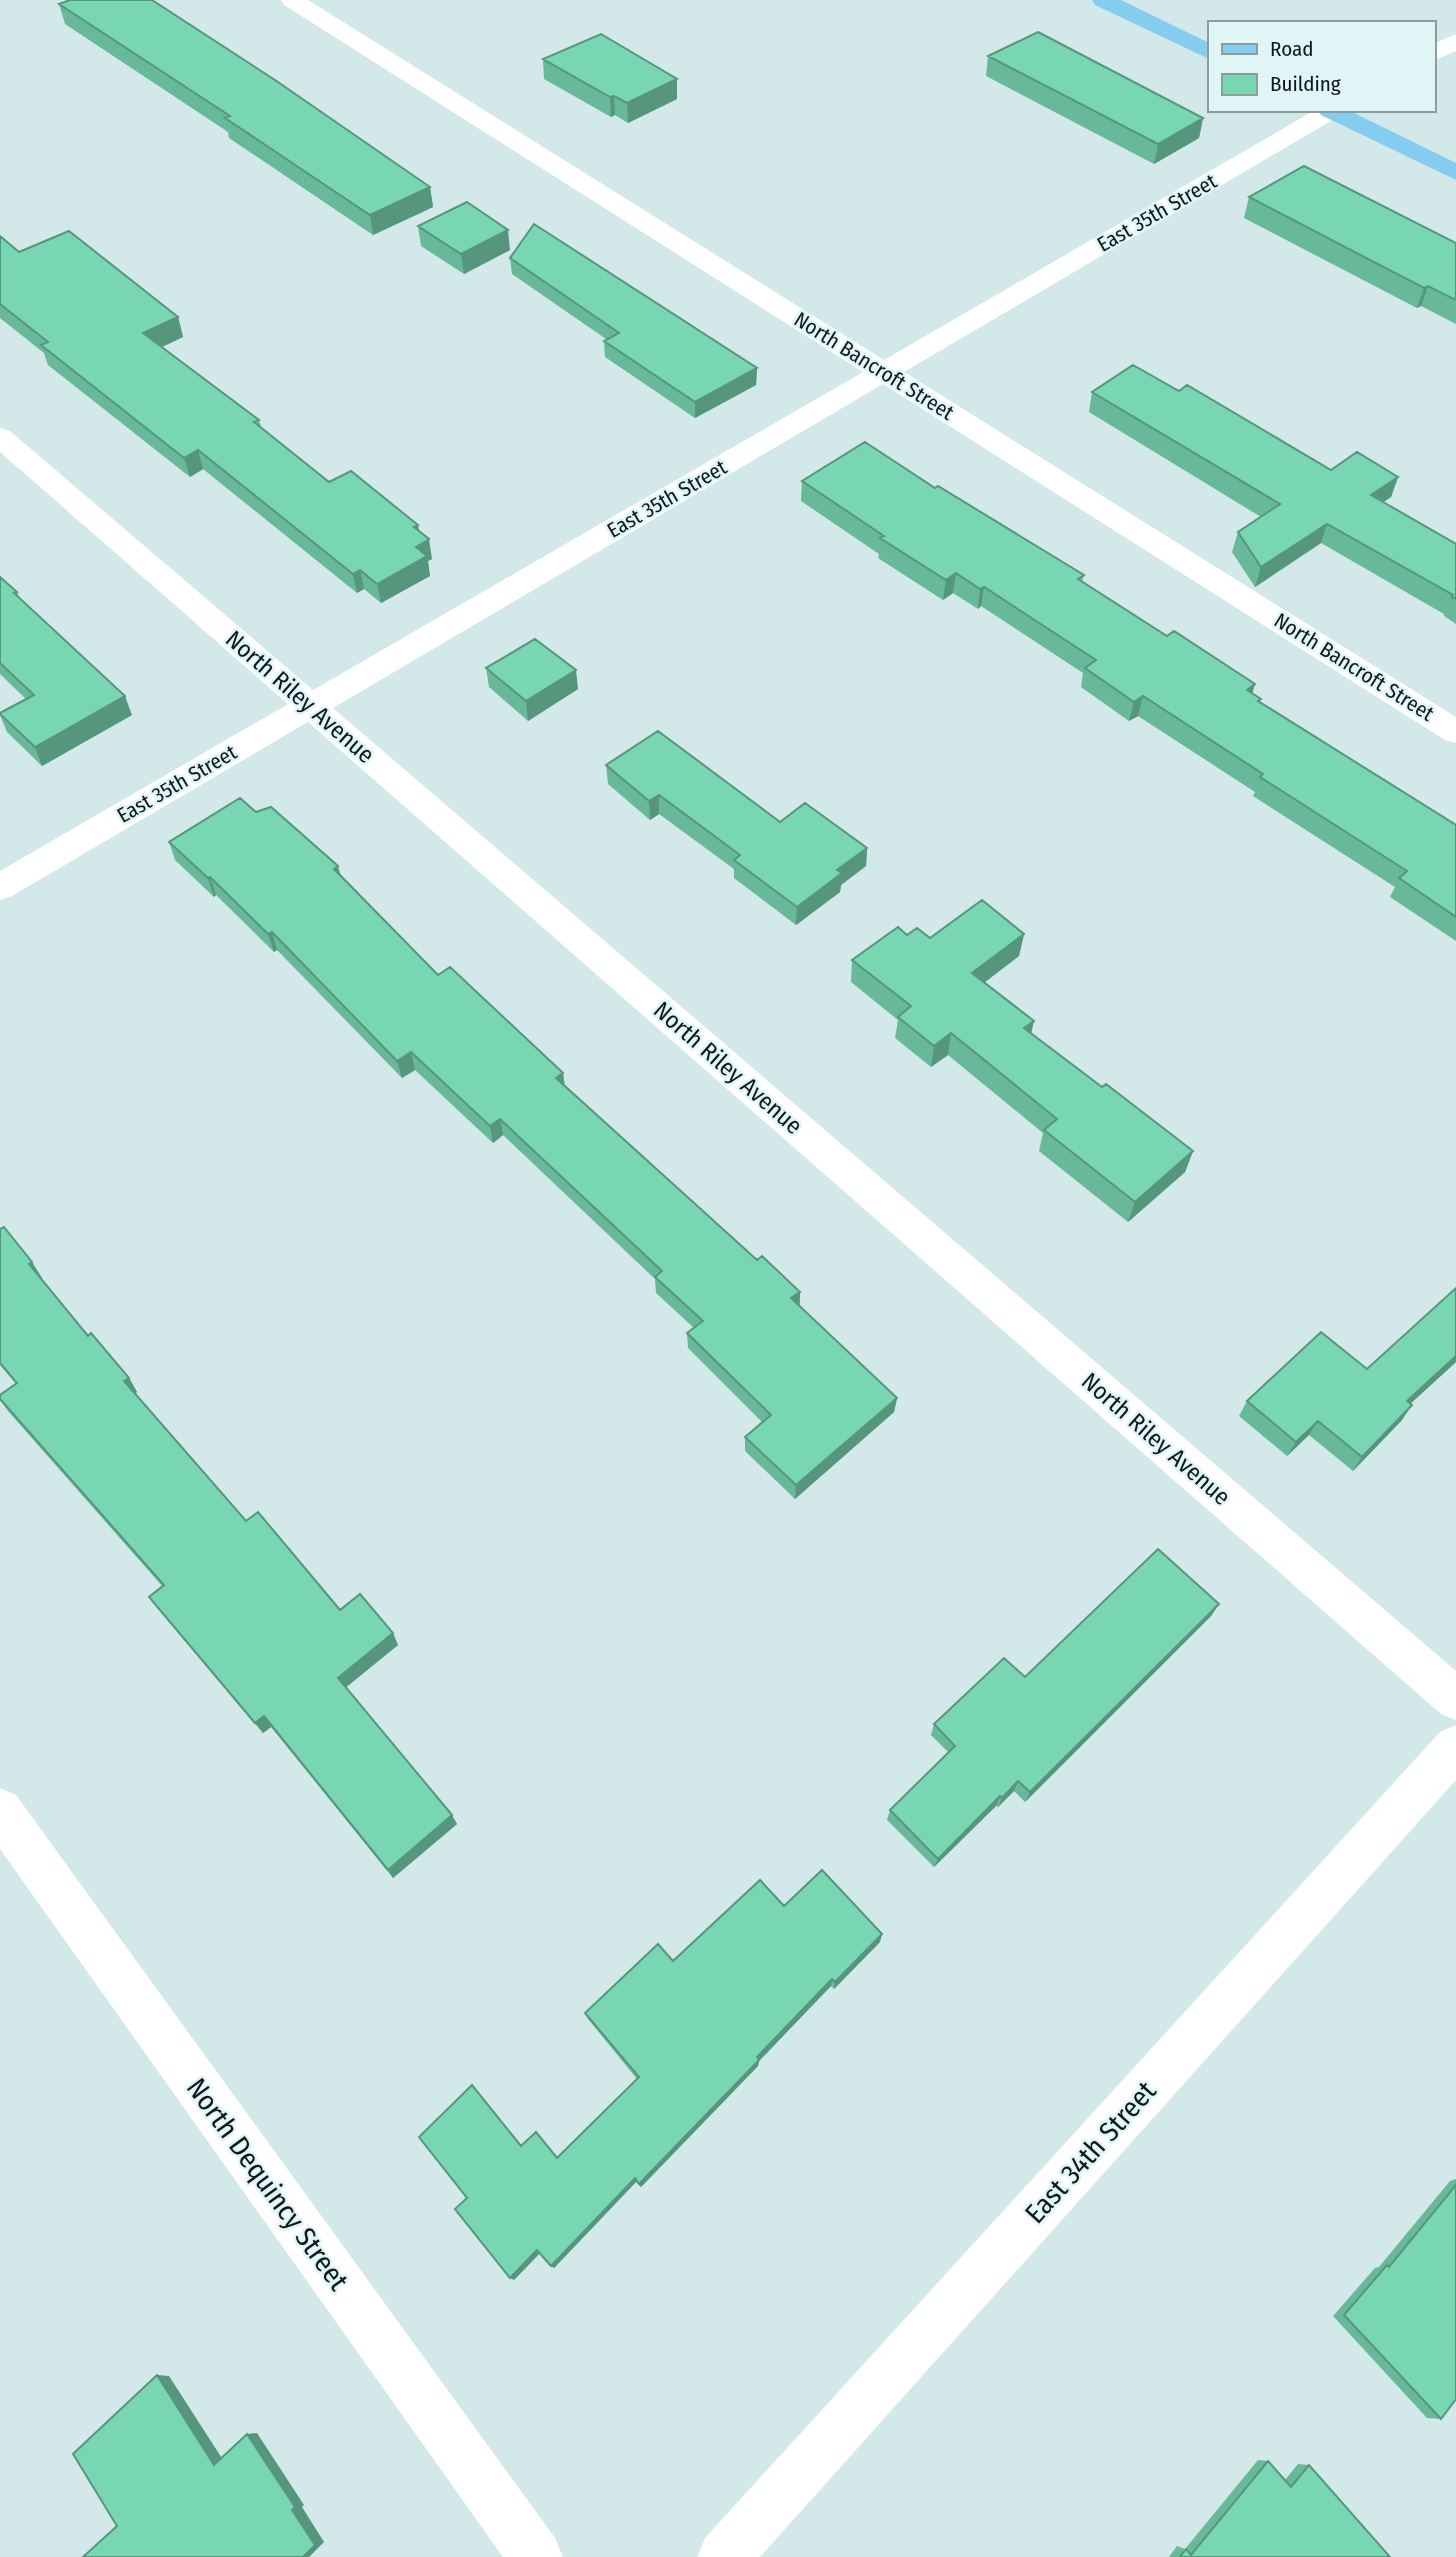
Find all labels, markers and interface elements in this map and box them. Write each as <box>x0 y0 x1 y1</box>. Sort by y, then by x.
legend <box>1208 21 1435 112</box>
text: Road <box>1270 36 1314 62</box>
text: Building <box>1270 71 1341 97</box>
street label: East 35th Street <box>1092 168 1222 258</box>
street label: North Bancroft Street <box>789 306 959 426</box>
street label: East 35th Street <box>602 454 732 544</box>
street label: North Bancroft Street <box>1269 607 1439 727</box>
street label: North Riley Avenue <box>220 625 380 769</box>
street label: East 35th Street <box>112 739 242 829</box>
street label: North Riley Avenue <box>648 996 808 1140</box>
street label: North Riley Avenue <box>1076 1367 1236 1511</box>
street label: North Dequincy Street <box>180 2072 356 2297</box>
street label: East 34th Street <box>1018 2074 1163 2230</box>

